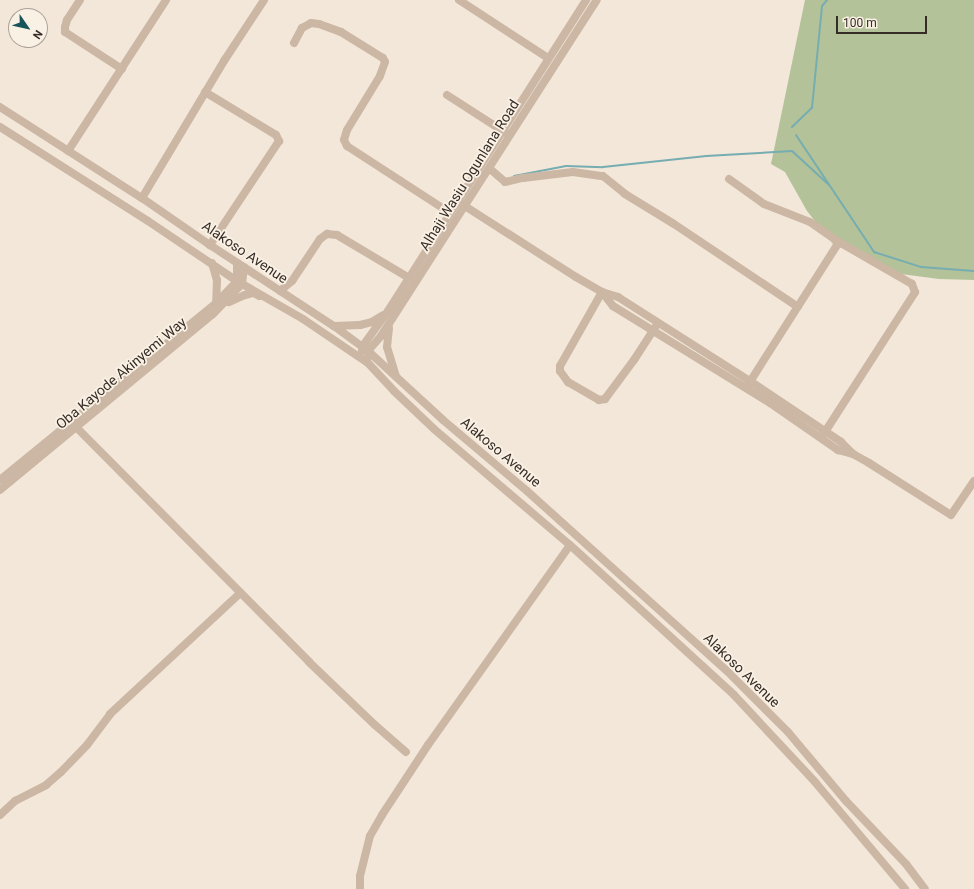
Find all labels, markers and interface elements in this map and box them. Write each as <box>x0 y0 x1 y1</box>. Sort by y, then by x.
north arrow <box>8 8 48 48</box>
scale bar <box>838 8 929 34</box>
text: 100 m <box>843 16 877 30</box>
text: N <box>30 28 45 41</box>
street label: Alhaji Wasiu Ogunlana Road <box>416 97 522 253</box>
street label: Alakoso Avenue <box>199 217 291 287</box>
street label: Oba Kayode Akinyemi Way <box>52 314 190 432</box>
street label: Alakoso Avenue <box>457 414 545 490</box>
street label: Alakoso Avenue <box>700 629 784 711</box>

